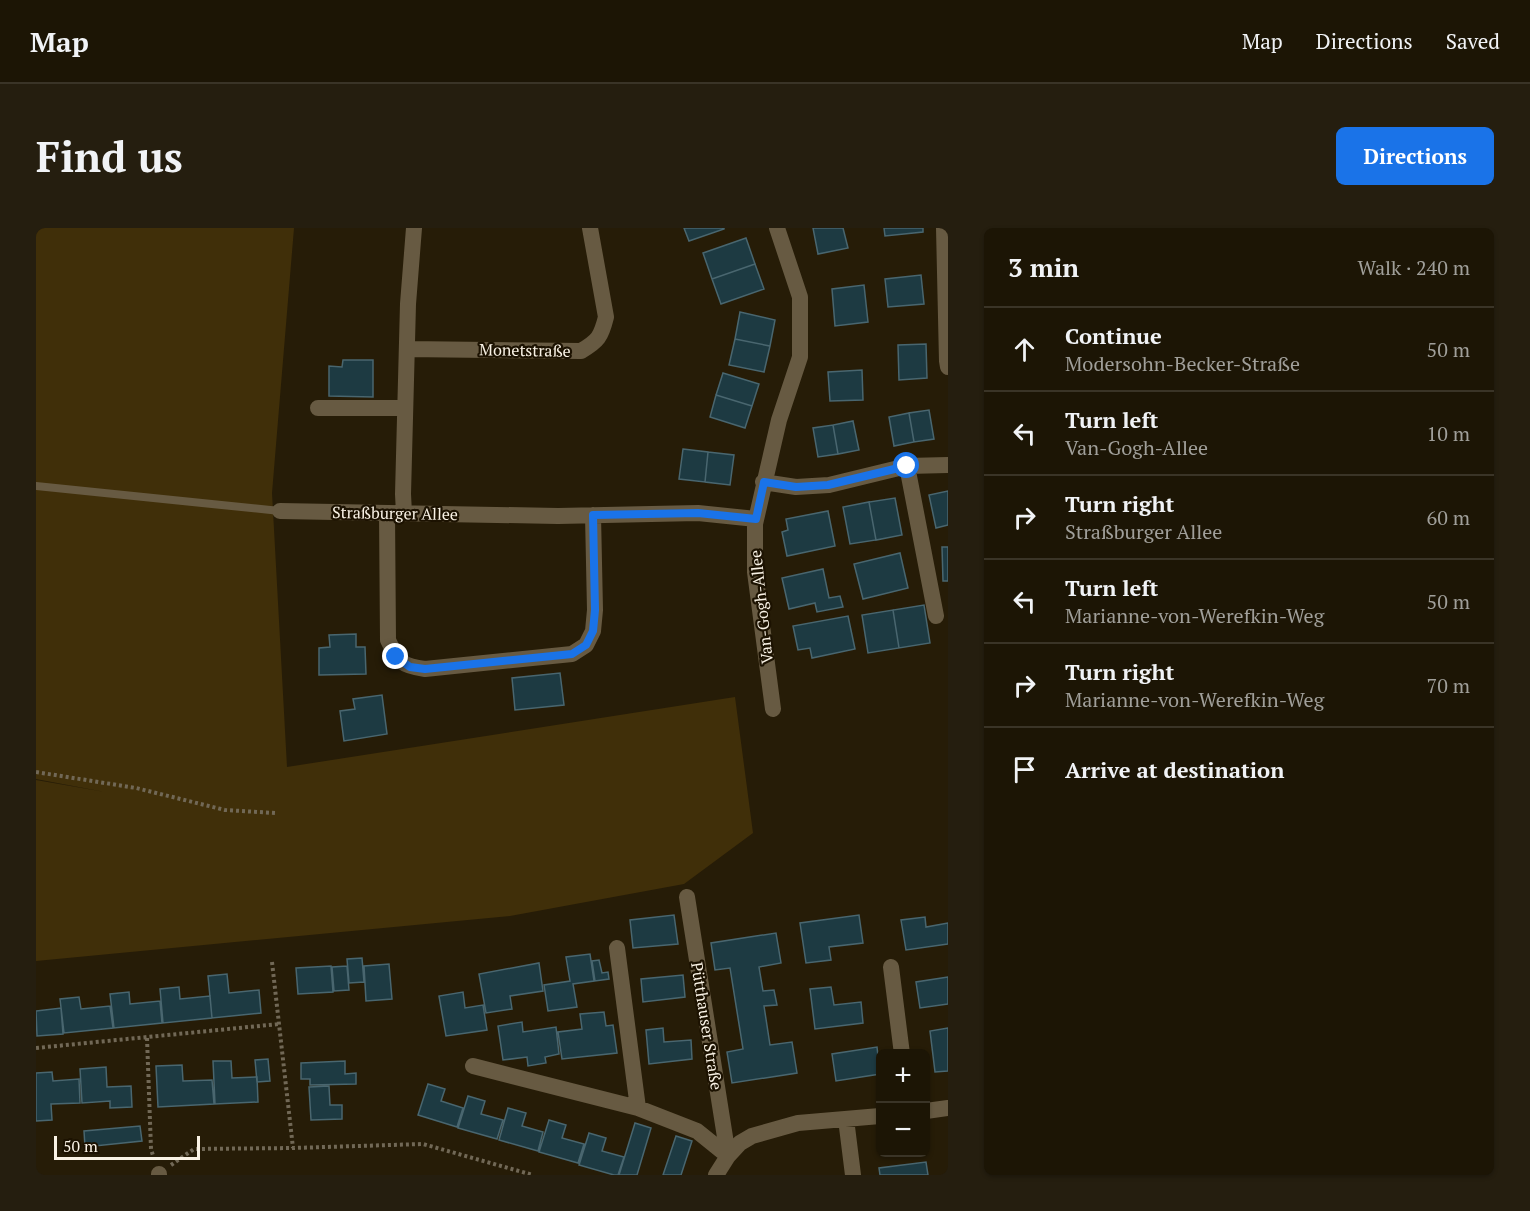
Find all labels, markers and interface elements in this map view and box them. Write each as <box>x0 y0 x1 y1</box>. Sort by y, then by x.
text: Map <box>30 23 89 60</box>
text: Map <box>1242 27 1283 55</box>
text: Directions <box>1316 27 1413 55</box>
text: Saved <box>1446 27 1500 55</box>
button: Directions <box>1336 127 1494 185</box>
text: Find us <box>36 128 183 184</box>
text: 3 min <box>1008 250 1079 284</box>
text: Walk · 240 m <box>1358 254 1470 281</box>
text: Continue <box>1065 321 1162 350</box>
icon: ahead <box>1008 333 1041 366</box>
text: 50 m <box>1427 336 1470 363</box>
street label: Monetstraße <box>479 338 571 362</box>
text: Modersohn-Becker-Straße <box>1065 350 1300 377</box>
text: Turn left <box>1065 405 1158 434</box>
icon: left <box>1008 417 1041 450</box>
text: 10 m <box>1427 420 1470 447</box>
text: Van-Gogh-Allee <box>1065 434 1208 461</box>
route start <box>893 452 919 478</box>
text: Turn right <box>1065 489 1174 518</box>
street label: Straßburger Allee <box>332 501 458 525</box>
icon: right <box>1008 501 1041 534</box>
text: 60 m <box>1427 504 1470 531</box>
text: Straßburger Allee <box>1065 518 1222 545</box>
street label: Van-Gogh-Allee <box>744 549 778 665</box>
text: Turn left <box>1065 573 1158 602</box>
icon: left <box>1008 585 1041 618</box>
text: 50 m <box>1427 588 1470 615</box>
text: Marianne-von-Werefkin-Weg <box>1065 602 1324 629</box>
route end <box>382 643 408 669</box>
text: Turn right <box>1065 657 1174 686</box>
icon: right <box>1008 669 1041 702</box>
text: 70 m <box>1427 672 1470 699</box>
text: Marianne-von-Werefkin-Weg <box>1065 686 1324 713</box>
icon: arrive <box>1008 753 1041 786</box>
text: Arrive at destination <box>1065 755 1284 784</box>
street label: Pütthauser Straße <box>686 960 728 1092</box>
map controls <box>876 1049 930 1157</box>
button: + <box>876 1049 930 1103</box>
button: − <box>876 1103 930 1157</box>
scale bar <box>54 1133 200 1160</box>
text: 50 m <box>63 1135 98 1157</box>

